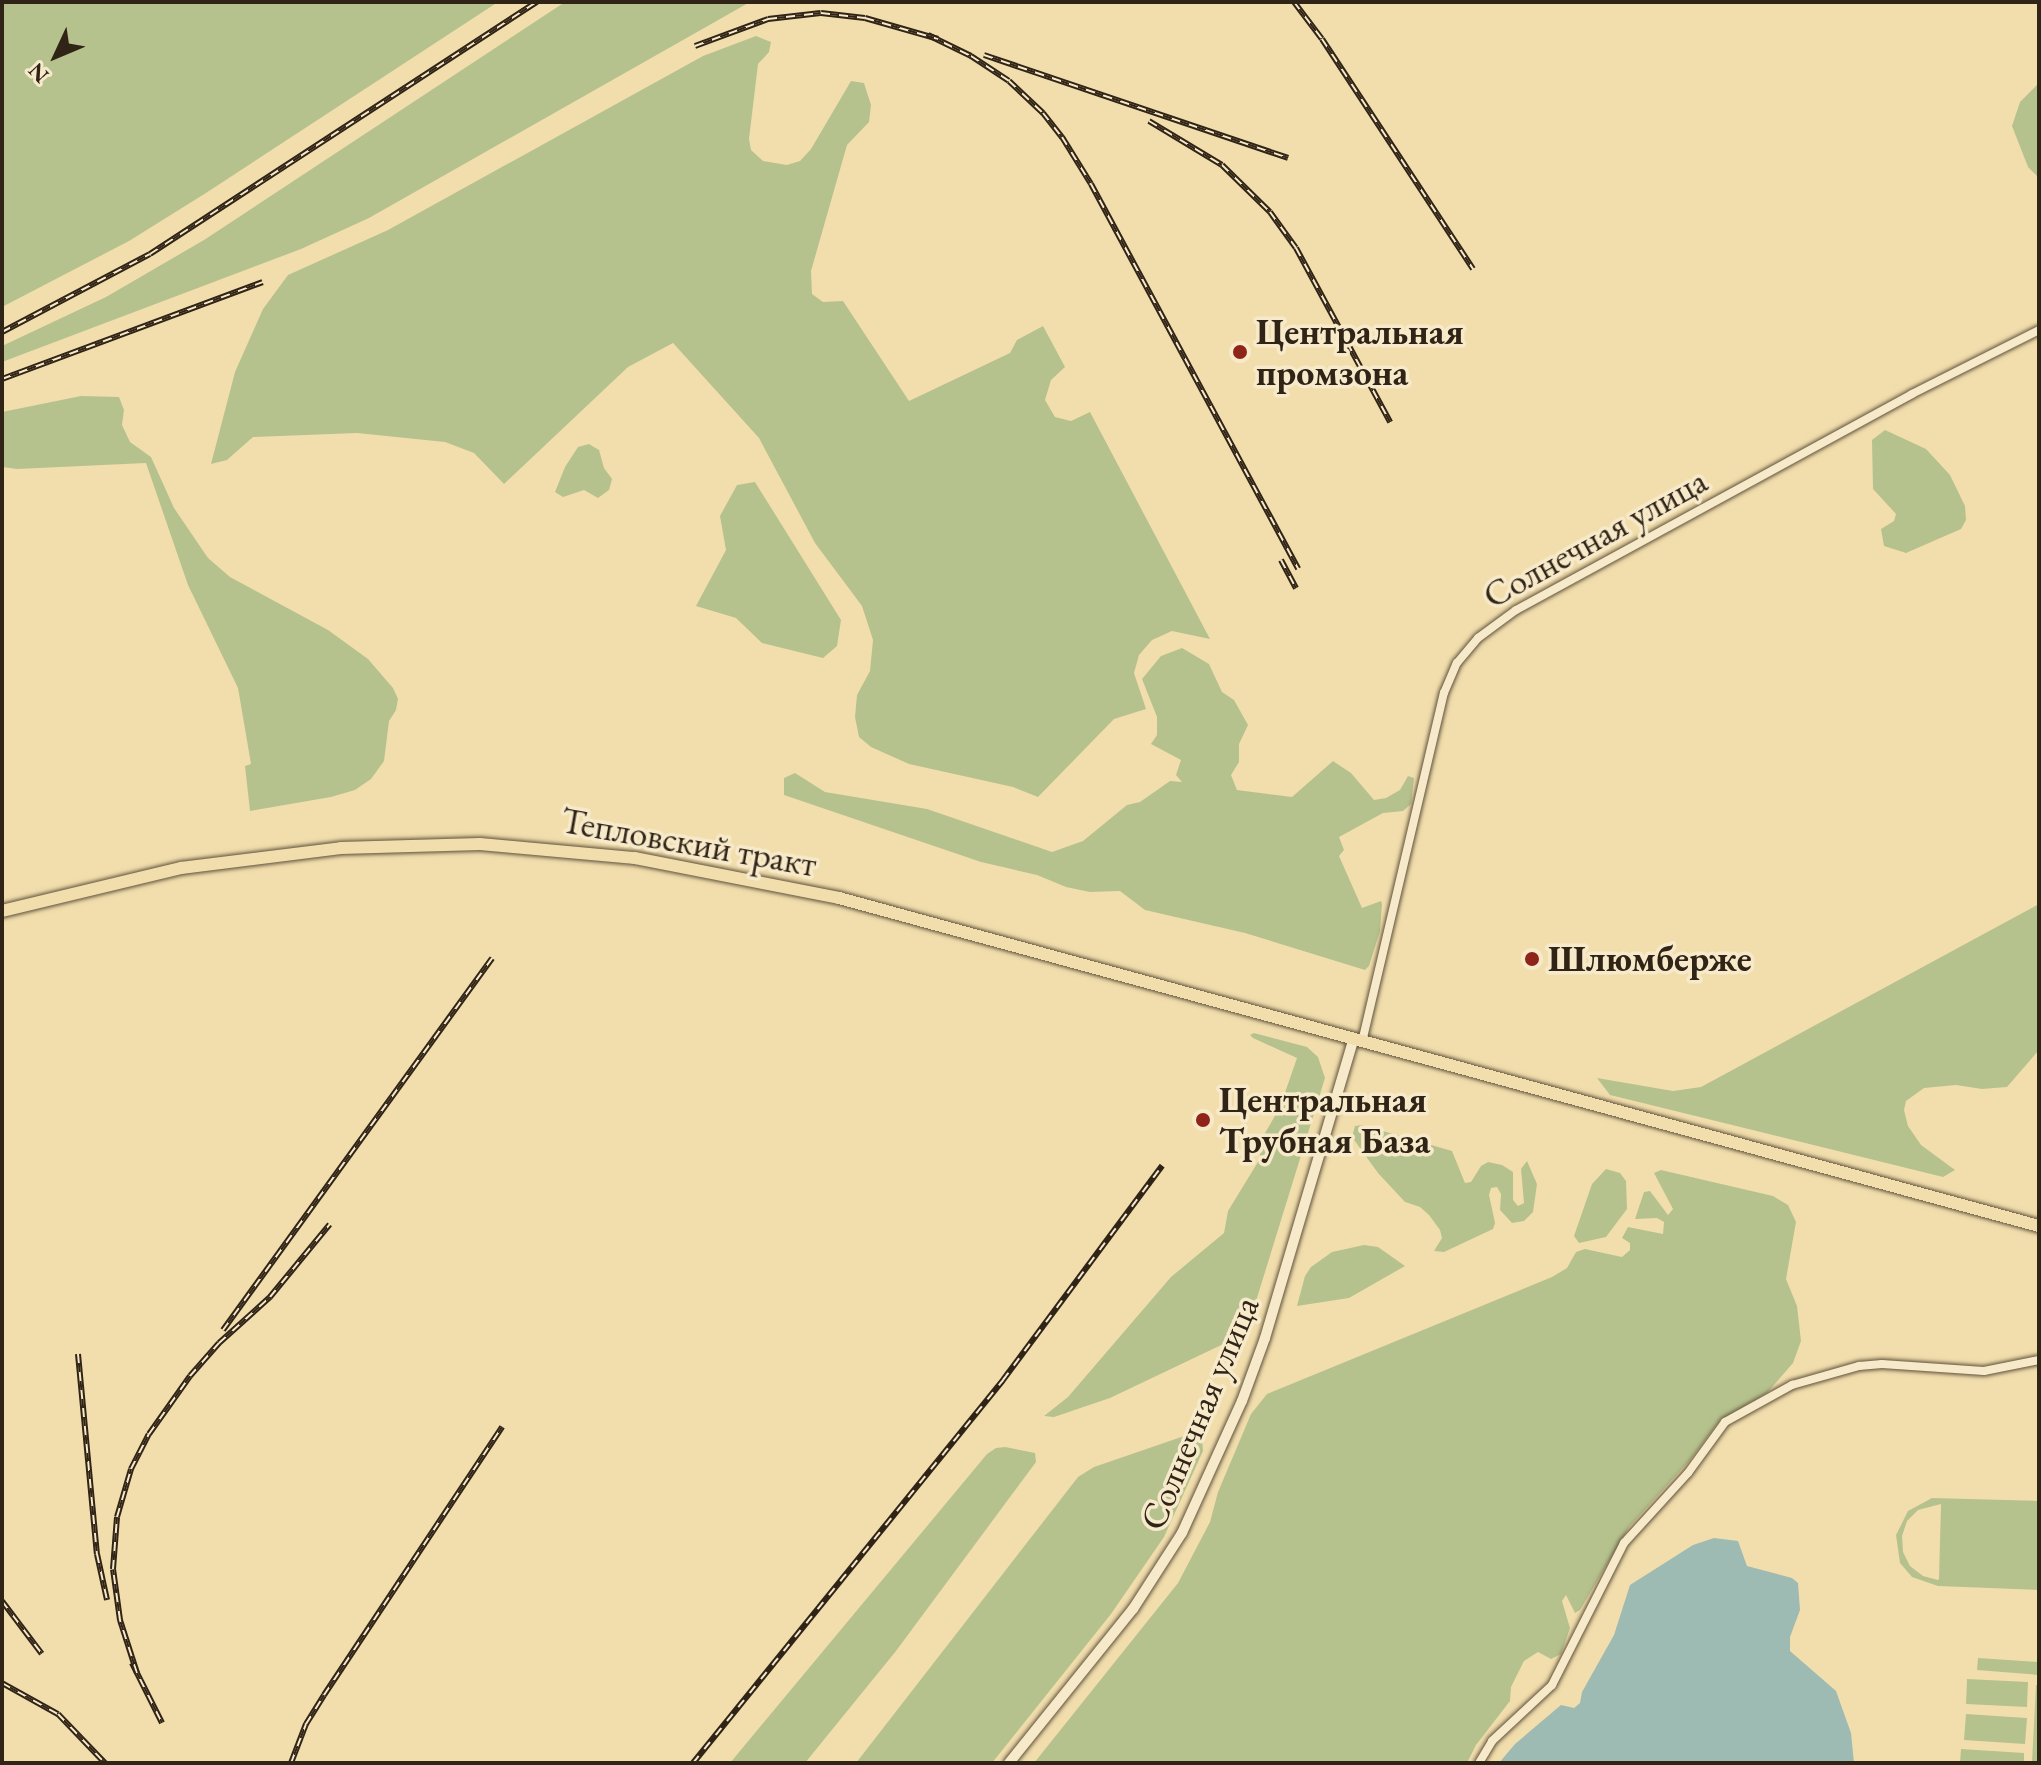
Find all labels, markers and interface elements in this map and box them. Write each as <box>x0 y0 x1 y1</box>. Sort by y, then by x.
north arrow <box>16 16 96 96</box>
text: N <box>22 57 55 89</box>
place label: Центральная промзона <box>1256 309 1464 394</box>
marker: Центральная промзона <box>1231 343 1249 361</box>
street label: Солнечная улица <box>1476 459 1714 617</box>
street label: Тепловский тракт <box>558 798 820 886</box>
place label: Шлюмберже <box>1548 937 1752 981</box>
marker: Шлюмберже <box>1523 950 1541 968</box>
place label: Центральная Трубная База <box>1219 1077 1430 1162</box>
marker: Центральная Трубная База <box>1194 1111 1212 1129</box>
street label: Солнечная улица <box>1130 1290 1268 1536</box>

